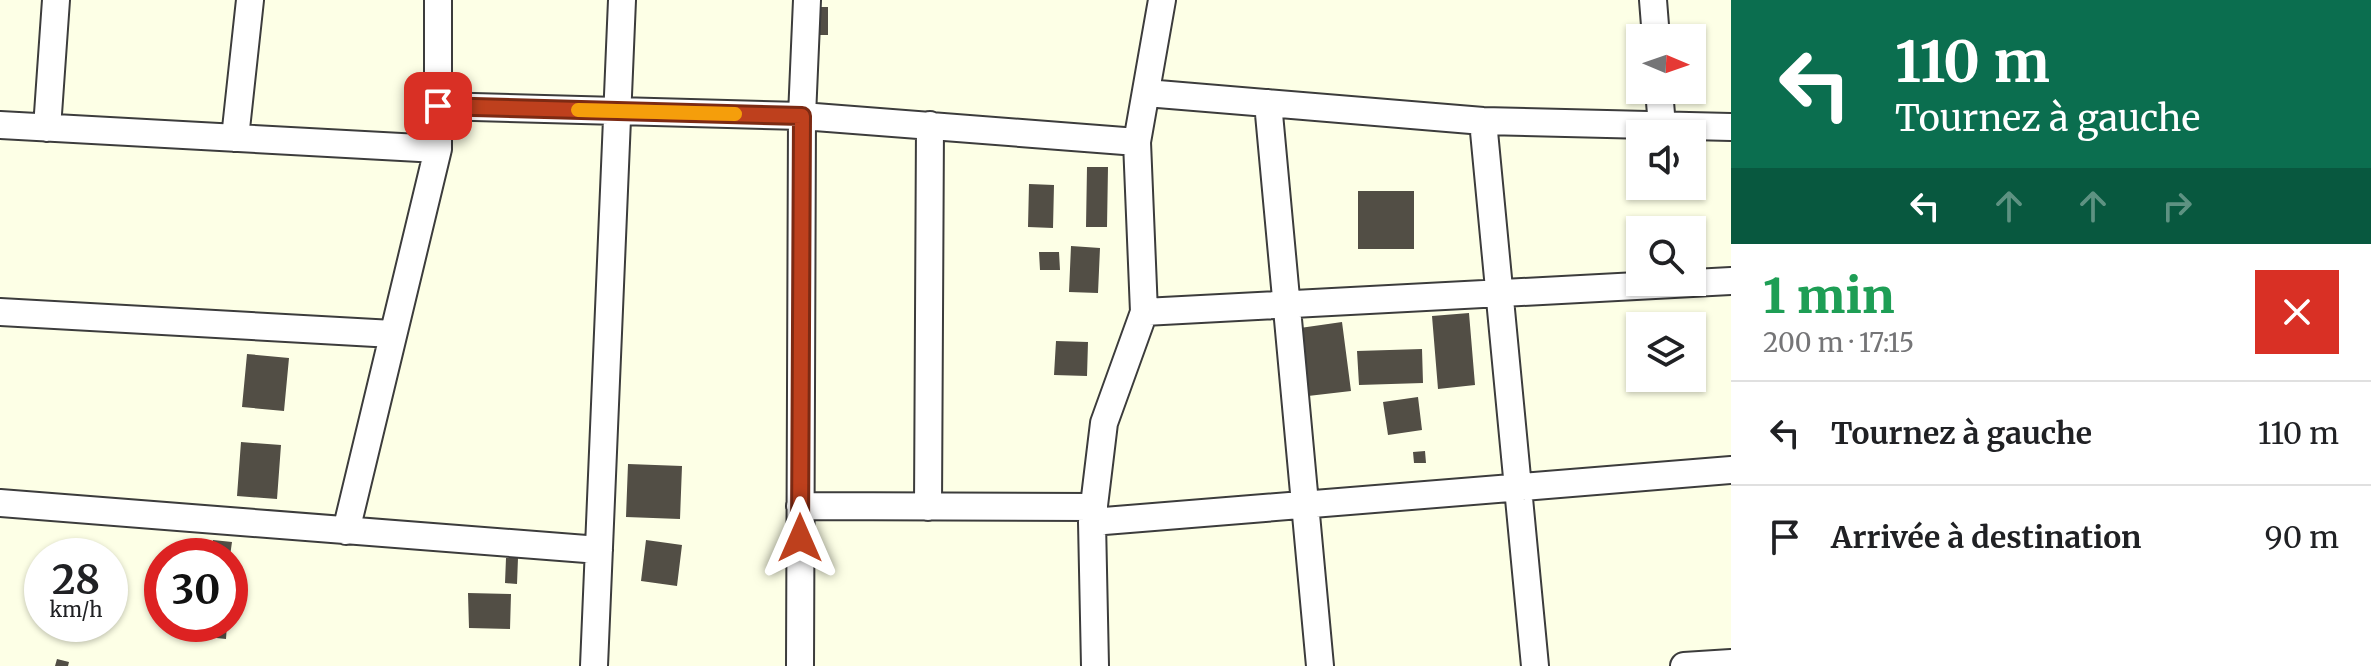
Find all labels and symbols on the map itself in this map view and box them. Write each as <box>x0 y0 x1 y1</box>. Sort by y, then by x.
north arrow <box>1626 24 1706 104</box>
pin <box>404 72 472 140</box>
position arrow <box>758 496 842 580</box>
speed limit sign: 30 <box>144 538 248 642</box>

